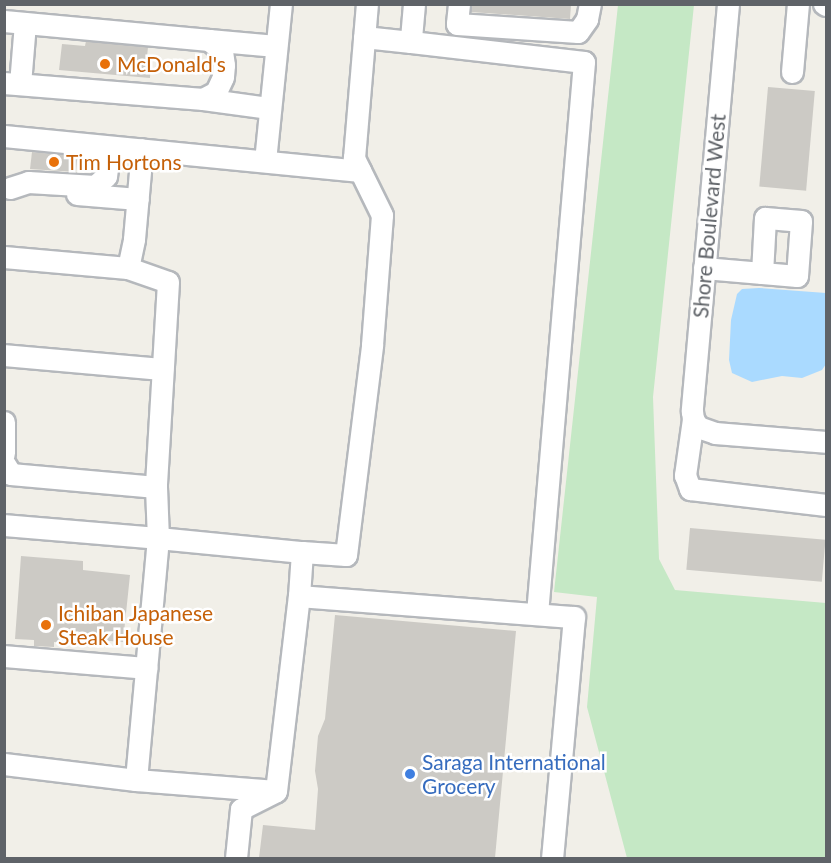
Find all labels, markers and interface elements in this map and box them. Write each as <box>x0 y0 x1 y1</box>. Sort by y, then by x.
place label: McDonald's <box>117 51 226 77</box>
marker: McDonald's <box>98 57 112 71</box>
street label: Shore Boulevard West <box>688 113 730 319</box>
place label: Tim Hortons <box>66 149 181 175</box>
marker: Tim Hortons <box>47 155 61 169</box>
place label: Ichiban Japanese Steak House <box>58 600 214 650</box>
marker: Ichiban Japanese Steak House <box>39 618 53 632</box>
place label: Saraga International Grocery <box>422 749 606 799</box>
marker: Saraga International Grocery <box>403 767 417 781</box>

